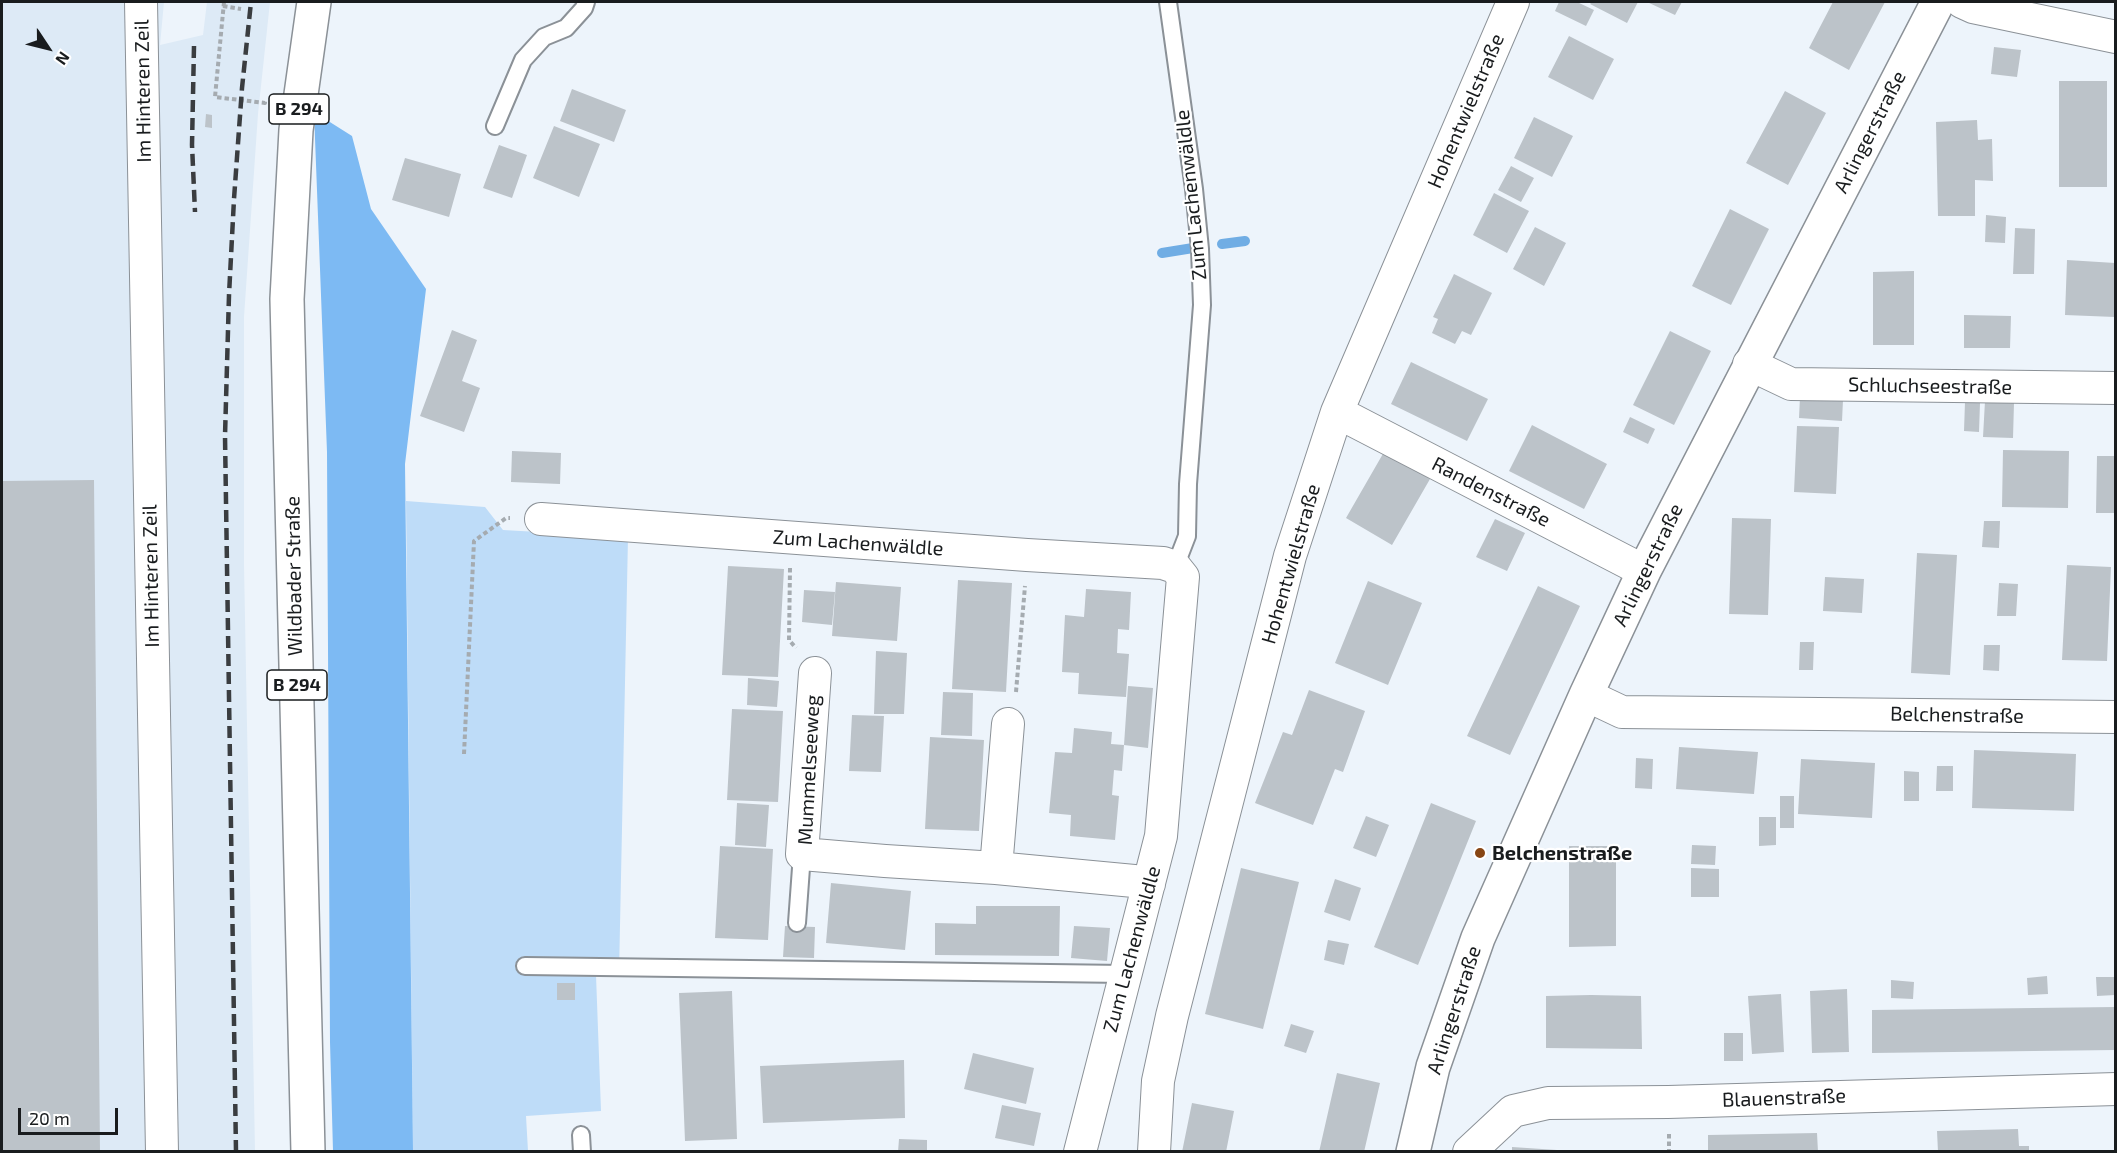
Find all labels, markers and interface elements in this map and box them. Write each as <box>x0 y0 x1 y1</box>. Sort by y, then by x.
north arrow <box>18 18 78 78</box>
street label: Im Hinteren Zeil <box>130 19 156 163</box>
street label: Hohentwielstraße <box>1423 30 1509 192</box>
text: N <box>52 48 74 69</box>
street label: Arlingerstraße <box>1829 67 1911 197</box>
road number: B 294 <box>269 94 329 124</box>
street label: Zum Lachenwäldle <box>1170 109 1212 281</box>
street label: Schluchseestraße <box>1848 373 2012 399</box>
street label: Randenstraße <box>1428 452 1554 532</box>
street label: Hohentwielstraße <box>1257 481 1325 647</box>
street label: Wildbader Straße <box>281 496 307 656</box>
street label: Arlingerstraße <box>1608 500 1688 630</box>
street label: Im Hinteren Zeil <box>138 504 164 648</box>
street label: Zum Lachenwäldle <box>772 525 944 561</box>
road number: B 294 <box>267 670 327 700</box>
street label: Mummelseeweg <box>793 694 825 846</box>
street label: Belchenstraße <box>1890 702 2024 728</box>
place label: Belchenstraße <box>1492 841 1632 865</box>
marker: Belchenstraße <box>1473 846 1487 860</box>
street label: Zum Lachenwäldle <box>1098 863 1166 1035</box>
street label: Arlingerstraße <box>1422 943 1486 1077</box>
street label: Blauenstraße <box>1722 1084 1846 1112</box>
scale bar <box>21 1096 122 1134</box>
text: 20 m <box>29 1107 70 1129</box>

